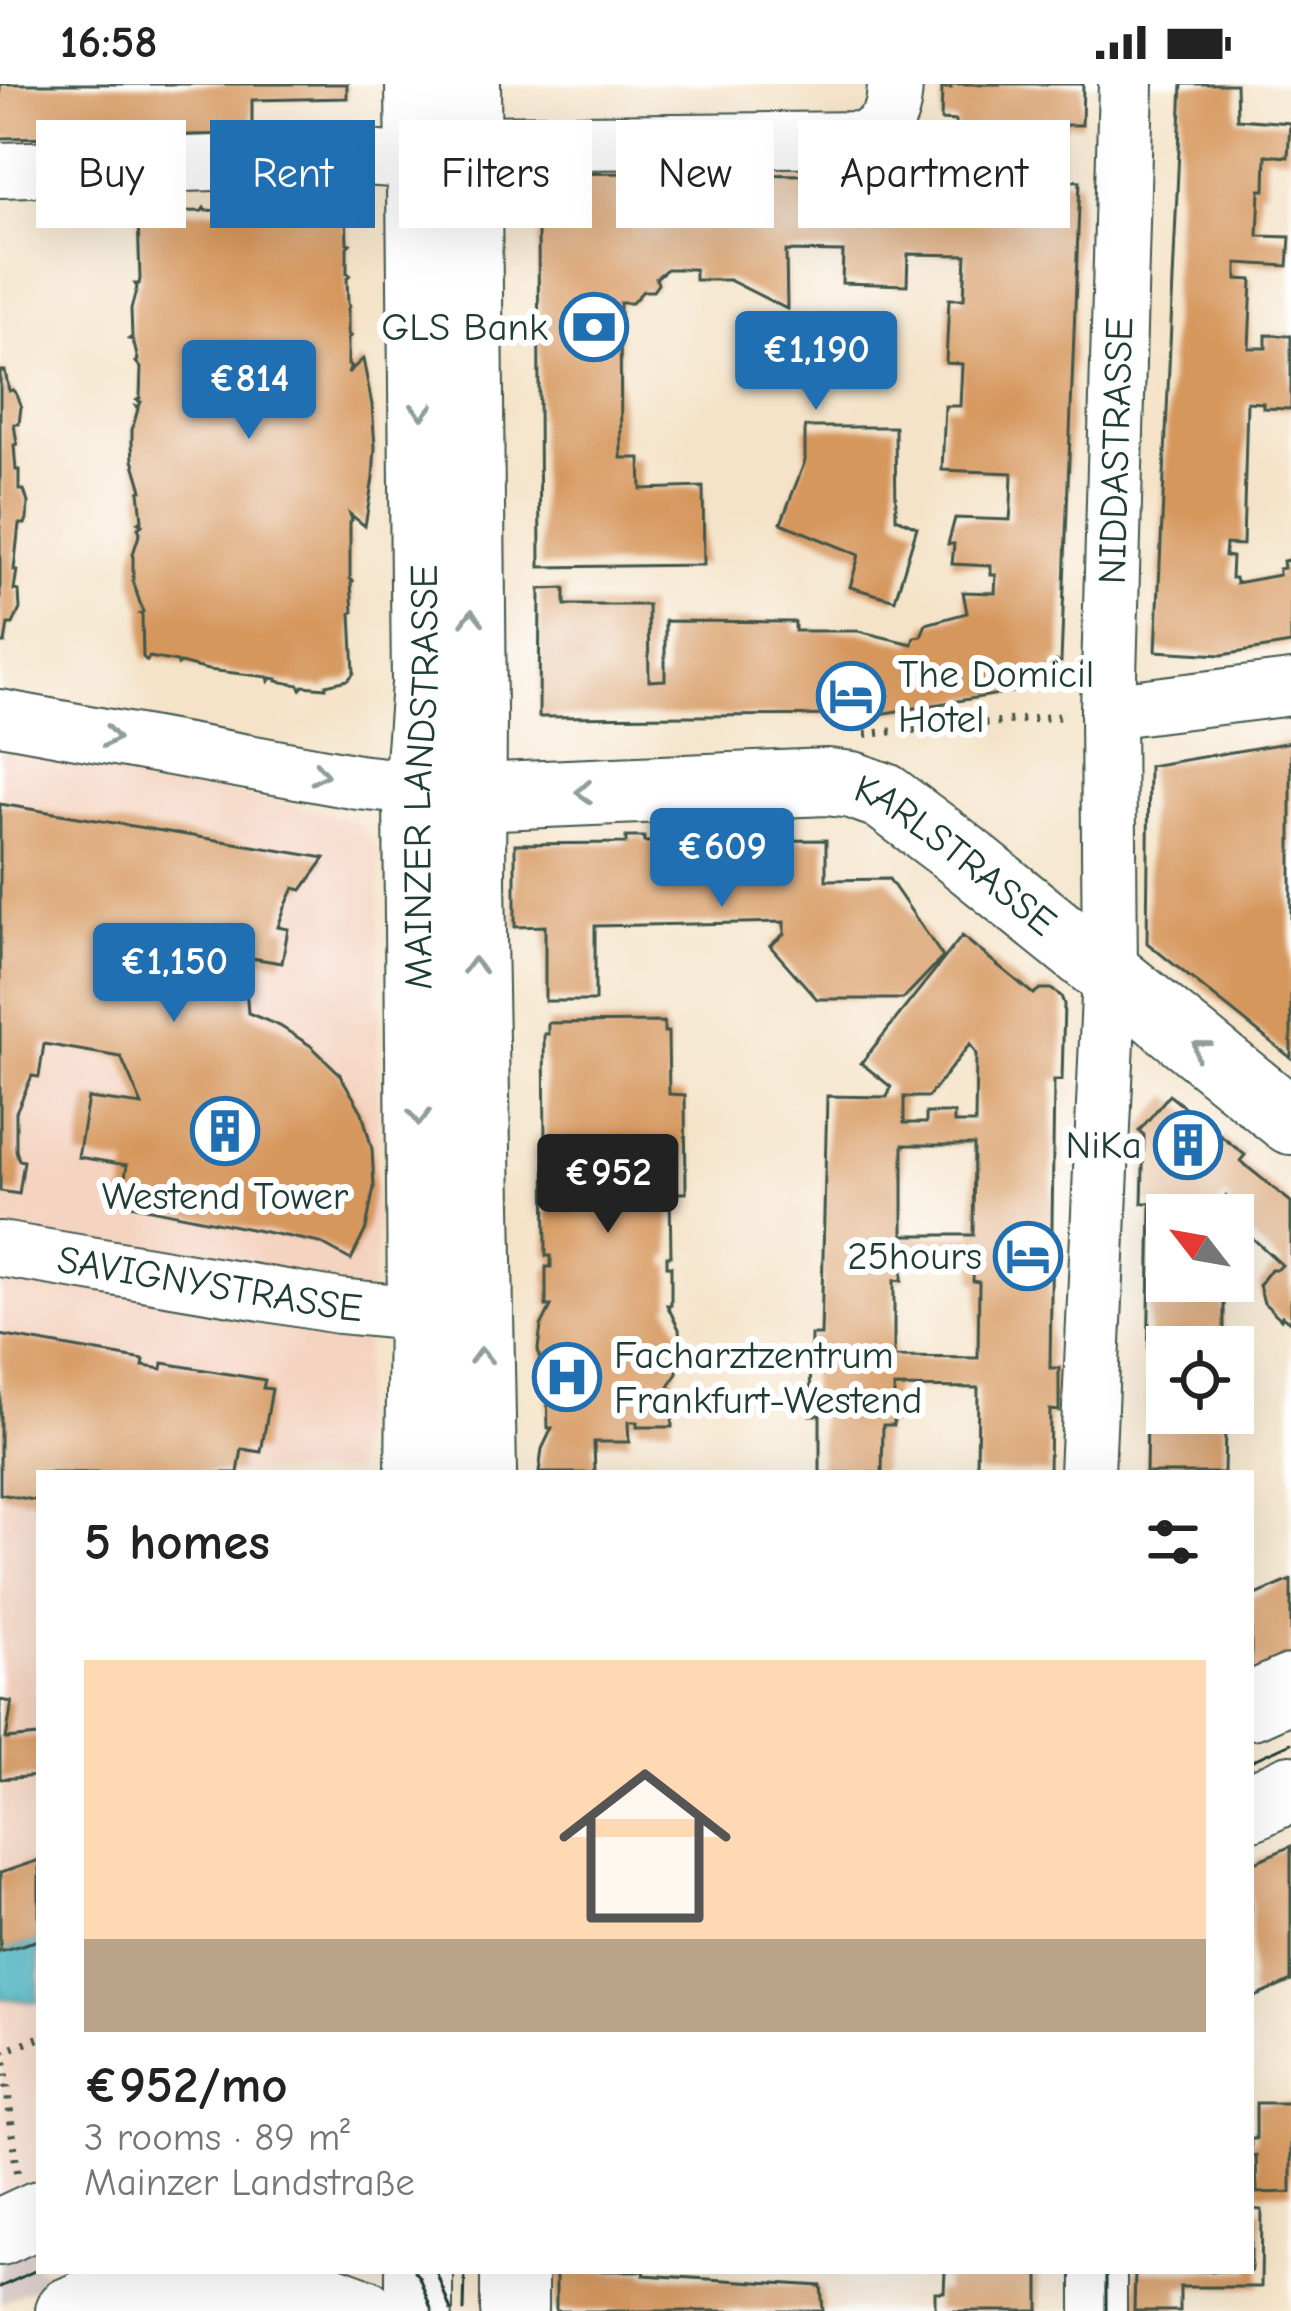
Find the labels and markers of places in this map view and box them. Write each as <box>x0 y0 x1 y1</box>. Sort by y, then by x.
bank icon: GLS Bank <box>559 292 629 362</box>
place label: GLS Bank <box>381 305 548 350</box>
pin: €1,190 <box>718 311 914 413</box>
pin: €814 <box>178 340 320 442</box>
place label: The Domicil Hotel <box>898 652 1094 742</box>
hotel icon: The Domicil Hotel <box>816 661 886 731</box>
pin: €609 <box>651 808 793 910</box>
pin: €1,150 <box>76 923 272 1025</box>
building icon: Westend Tower <box>190 1096 260 1166</box>
building icon: NiKa <box>1153 1110 1223 1180</box>
place label: NiKa <box>1066 1123 1142 1168</box>
pin: €952 <box>537 1134 679 1236</box>
place label: Westend Tower <box>102 1174 349 1219</box>
hotel icon: 25hours <box>993 1221 1063 1291</box>
place label: 25hours <box>847 1234 982 1279</box>
place label: Facharztzentrum Frankfurt-Westend <box>614 1333 923 1423</box>
hospital icon: Facharztzentrum Frankfurt-Westend <box>532 1342 602 1412</box>

